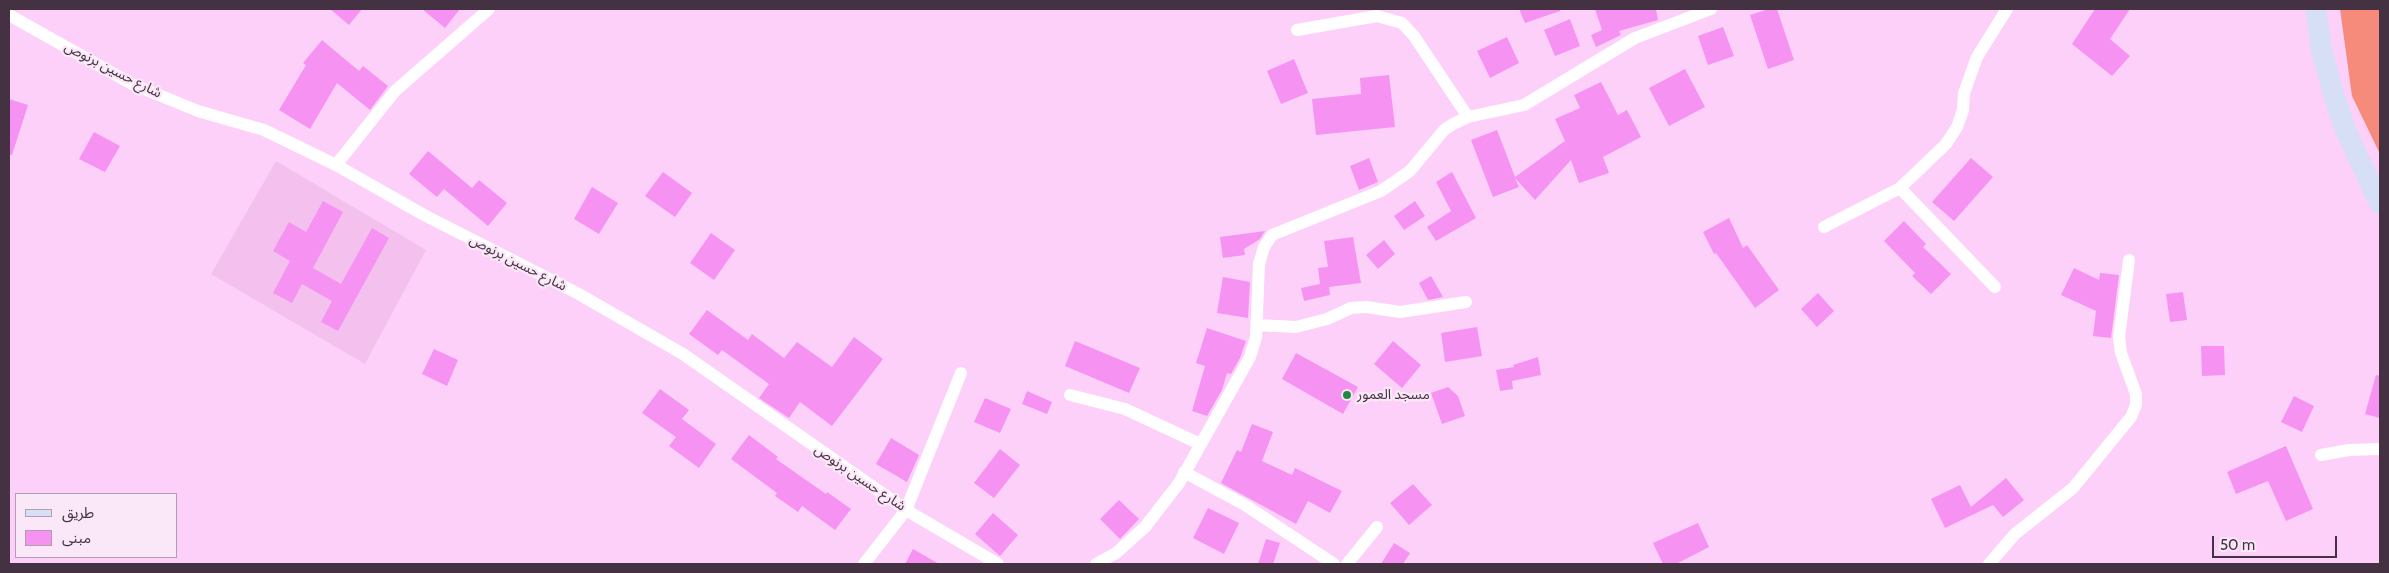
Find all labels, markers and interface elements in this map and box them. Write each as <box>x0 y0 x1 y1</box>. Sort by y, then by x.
street label: شارع حسين برنوص <box>62 38 164 102</box>
street label: شارع حسين برنوص <box>467 231 569 295</box>
place label: مسجد العمور <box>1357 387 1430 403</box>
marker: مسجد العمور <box>1341 389 1353 401</box>
street label: شارع حسين برنوص <box>811 441 909 515</box>
legend <box>15 493 178 558</box>
text: طريق <box>62 504 94 522</box>
scale bar <box>2214 526 2339 558</box>
text: مبنى <box>62 529 91 547</box>
text: 50 m <box>2220 536 2255 554</box>

